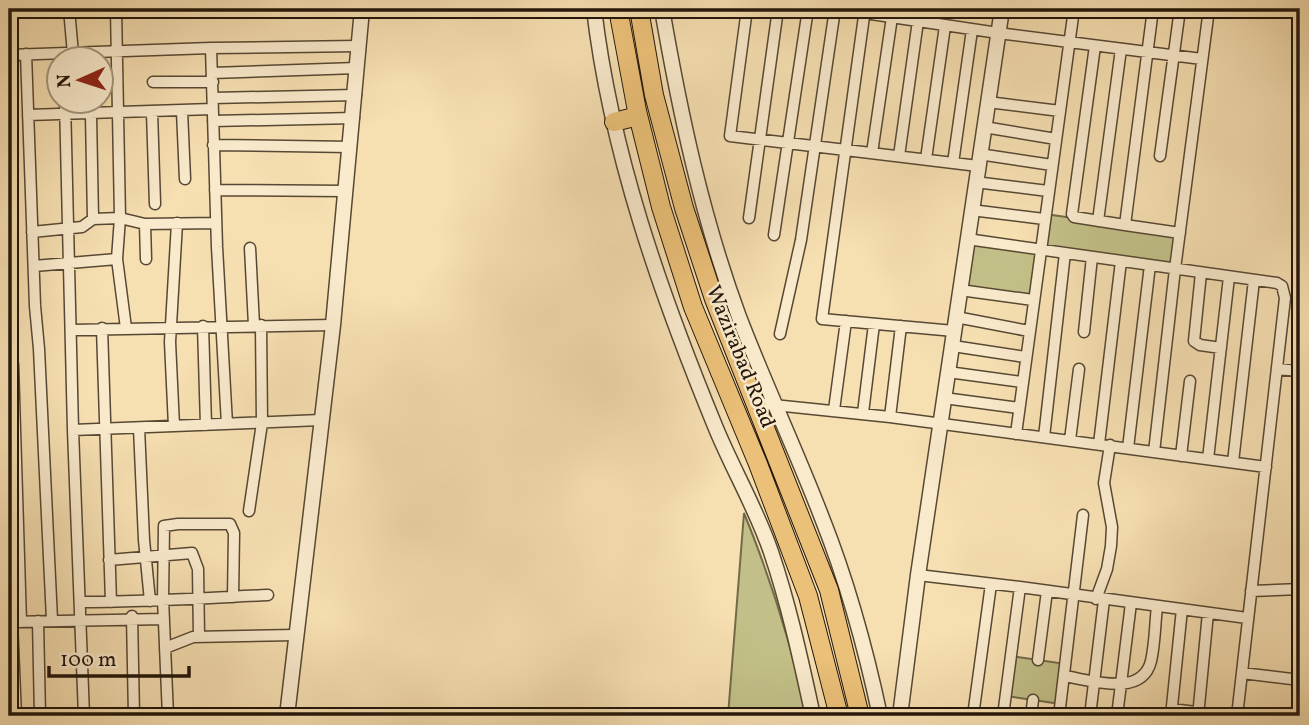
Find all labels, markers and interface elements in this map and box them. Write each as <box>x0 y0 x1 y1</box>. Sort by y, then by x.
north arrow <box>46 46 116 116</box>
text: N <box>52 73 78 88</box>
street label: Wazirabad Road <box>698 281 782 433</box>
scale bar <box>49 634 189 678</box>
text: 100 m <box>60 646 117 675</box>

